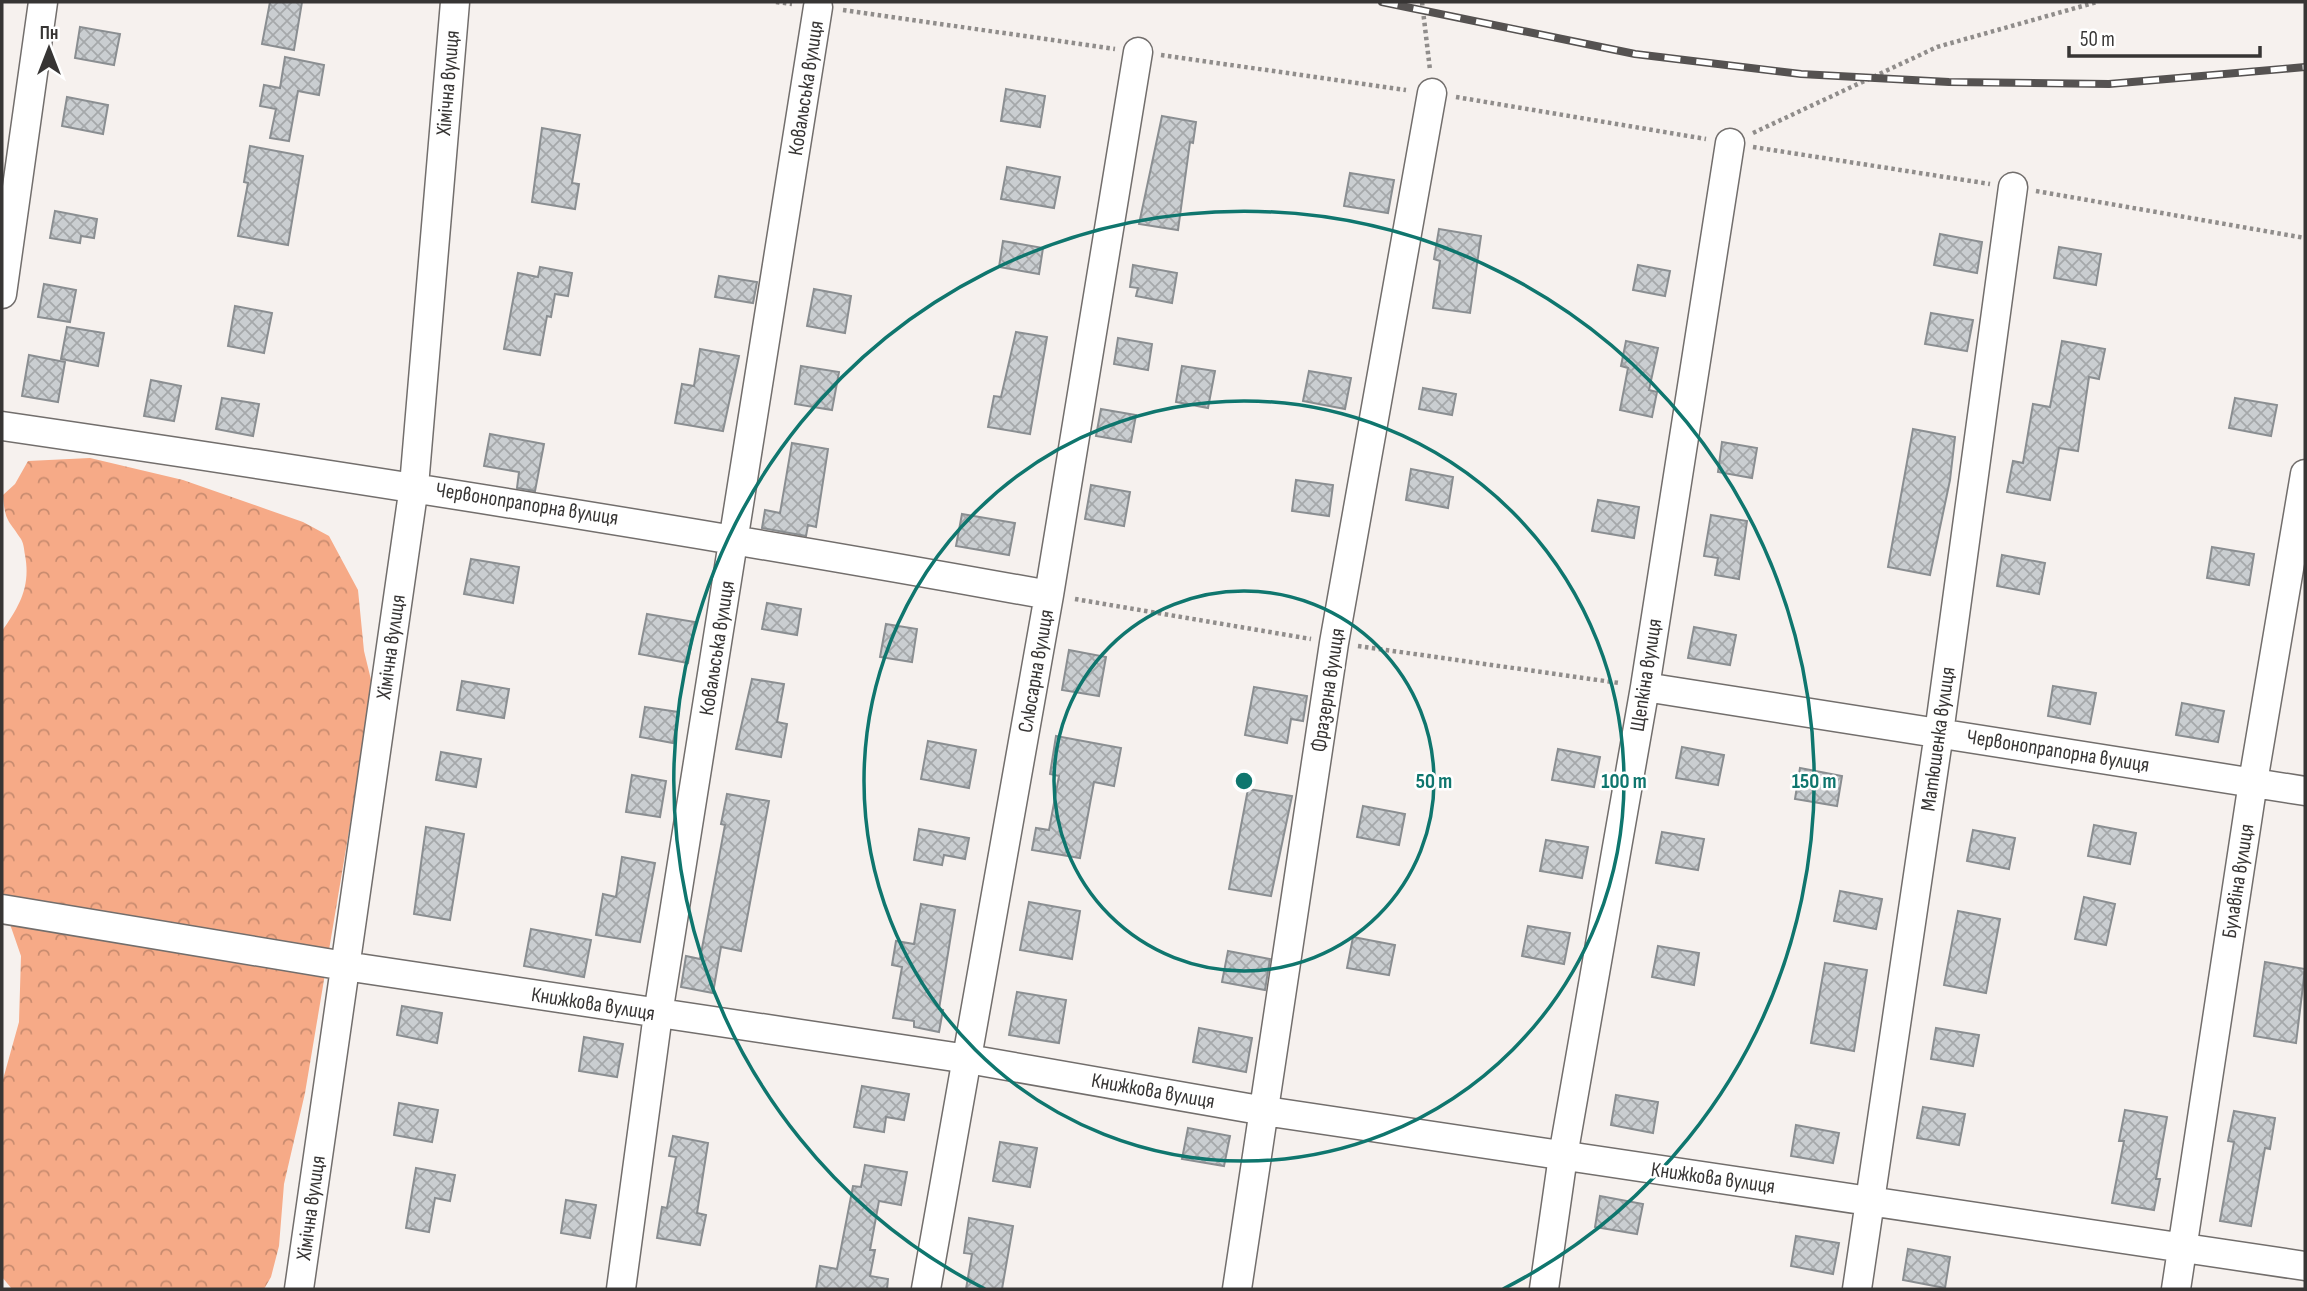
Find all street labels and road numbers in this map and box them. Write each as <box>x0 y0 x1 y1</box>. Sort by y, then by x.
street label: Ковальська вулиця <box>783 19 829 157</box>
street label: Хімічна вулиця <box>431 29 465 138</box>
street label: Червонопрапорна вулиця <box>434 477 620 531</box>
street label: Ковальська вулиця <box>694 579 740 717</box>
street label: Хімічна вулиця <box>371 593 411 702</box>
street label: Слюсарна вулиця <box>1013 608 1059 734</box>
street label: Щепкіна вулиця <box>1625 617 1667 733</box>
street label: Фразерна вулиця <box>1306 626 1350 754</box>
street label: Матюшенка вулиця <box>1915 665 1961 813</box>
street label: Червонопрапорна вулиця <box>1965 724 2151 778</box>
street label: Булавіна вулиця <box>2217 822 2259 940</box>
street label: Книжкова вулиця <box>529 982 657 1026</box>
street label: Книжкова вулиця <box>1089 1068 1217 1114</box>
street label: Хімічна вулиця <box>291 1154 331 1263</box>
street label: Книжкова вулиця <box>1649 1157 1777 1199</box>

